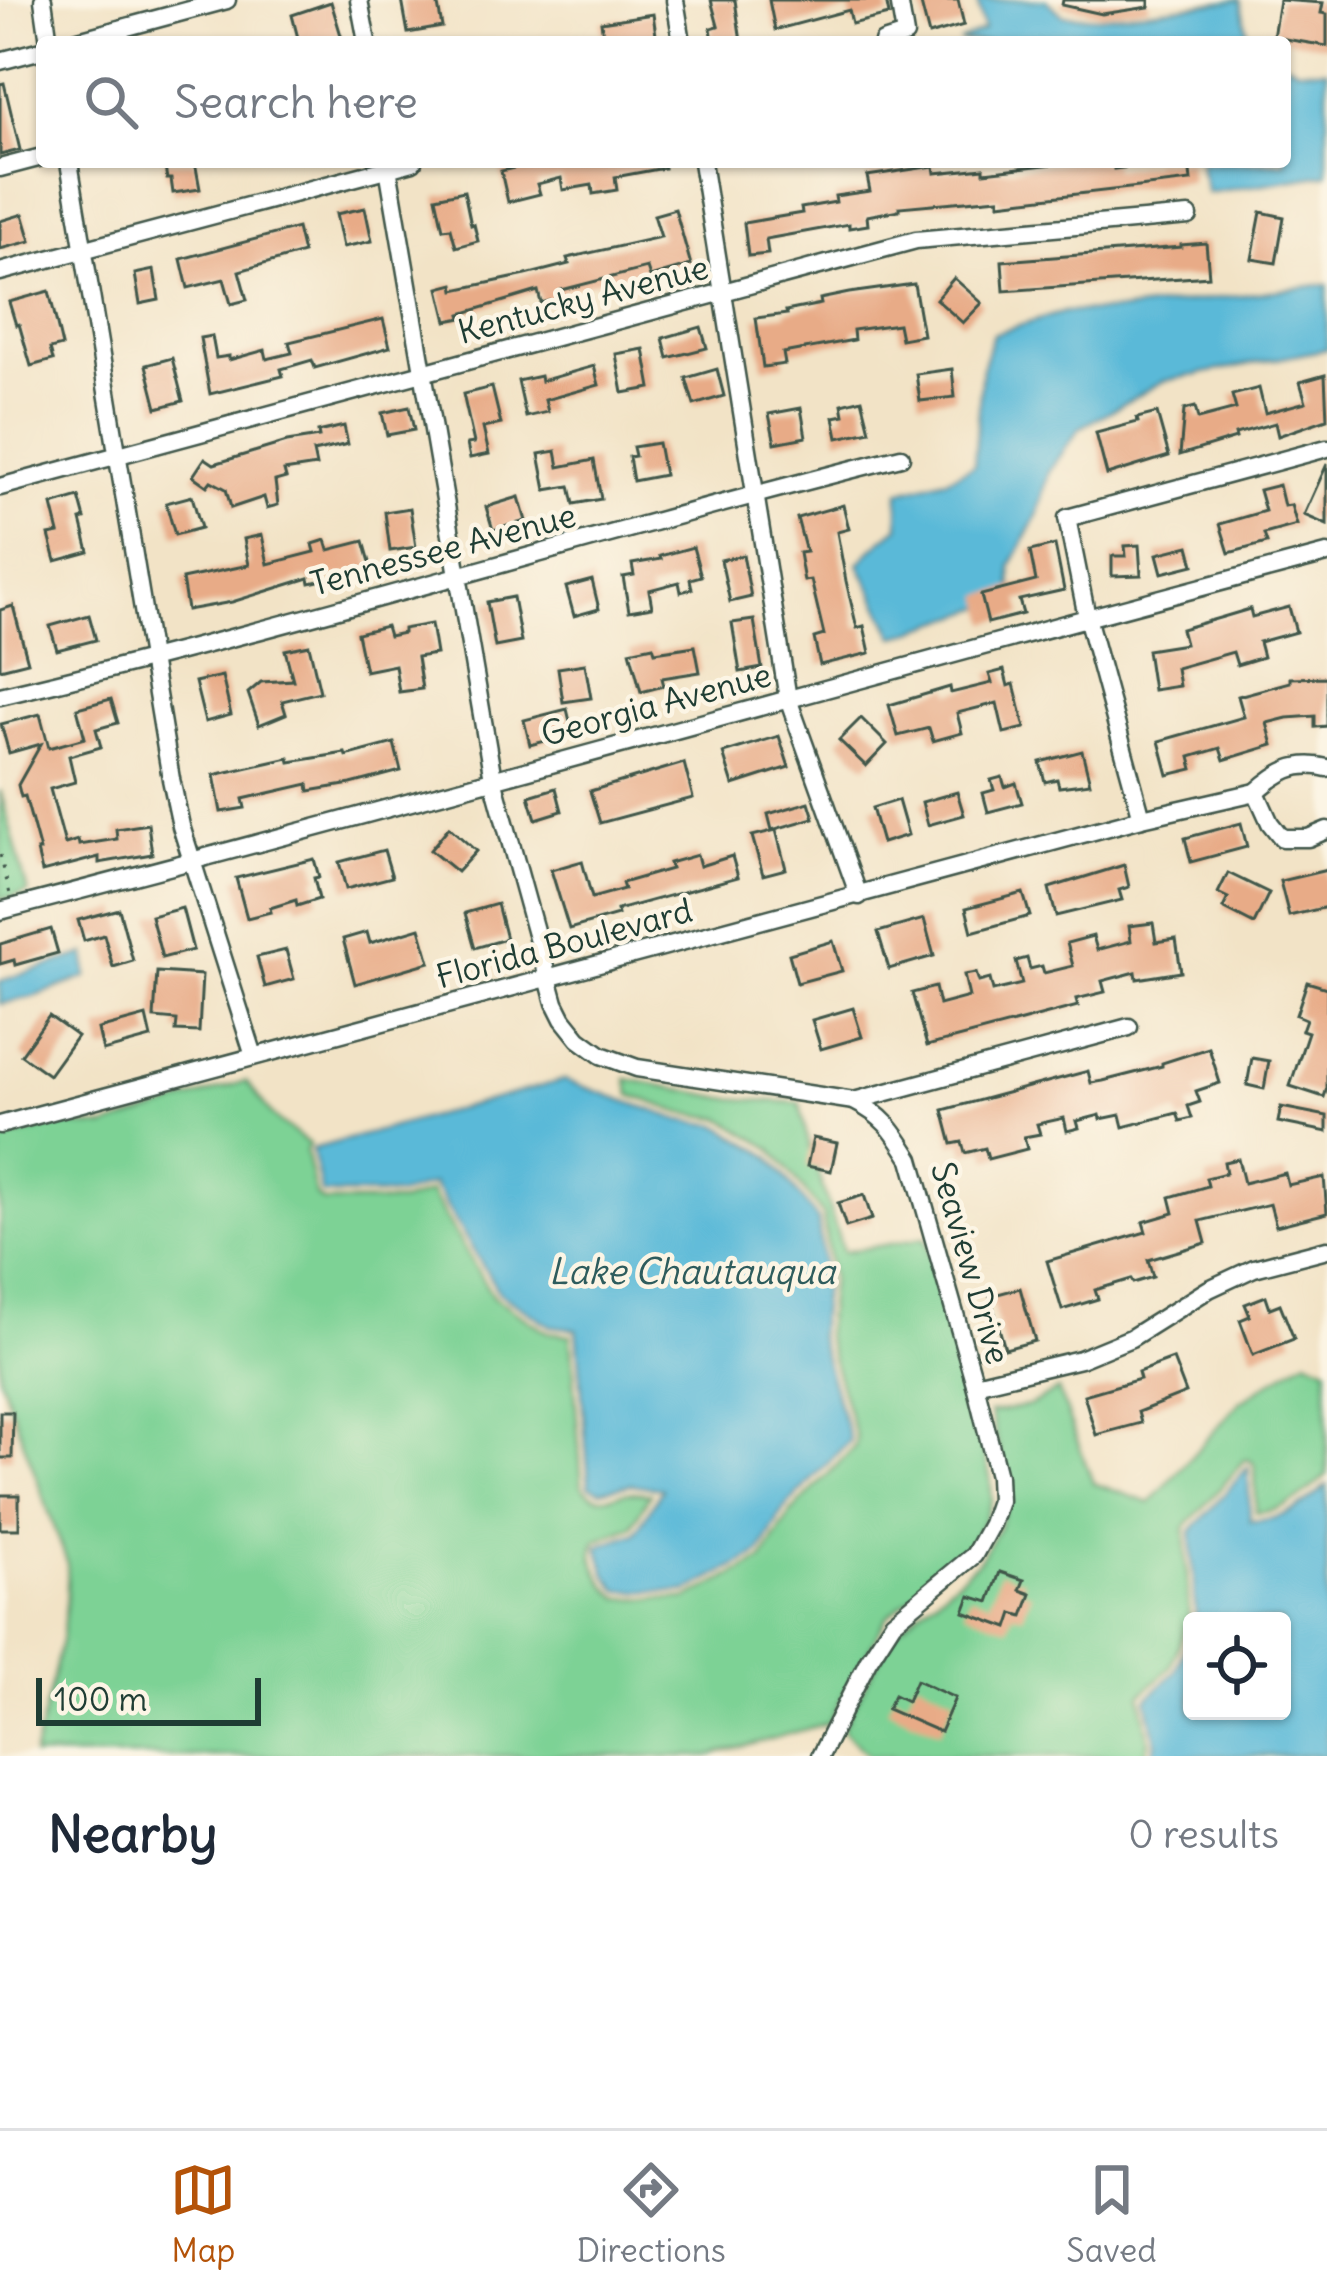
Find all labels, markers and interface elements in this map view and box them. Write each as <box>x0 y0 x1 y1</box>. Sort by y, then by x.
search box <box>36 36 1291 168</box>
icon: search <box>78 69 144 135</box>
text: Search here <box>174 74 418 130</box>
street label: Kentucky Avenue <box>453 245 713 353</box>
street label: Tennessee Avenue <box>306 493 580 605</box>
street label: Georgia Avenue <box>536 653 776 755</box>
street label: Florida Boulevard <box>431 889 697 997</box>
street label: Seaview Drive <box>922 1157 1020 1369</box>
water label: Lake Chautauqua <box>549 1249 838 1294</box>
map controls <box>1183 1612 1291 1720</box>
button: locate <box>1183 1612 1291 1720</box>
scale bar <box>36 1672 261 1725</box>
text: 100 m <box>54 1678 147 1720</box>
text: Nearby <box>48 1802 217 1866</box>
text: 0 results <box>1128 1810 1279 1859</box>
tab: Map <box>170 2157 236 2271</box>
tab: Directions <box>577 2157 726 2271</box>
tab: Saved <box>1066 2157 1157 2271</box>

